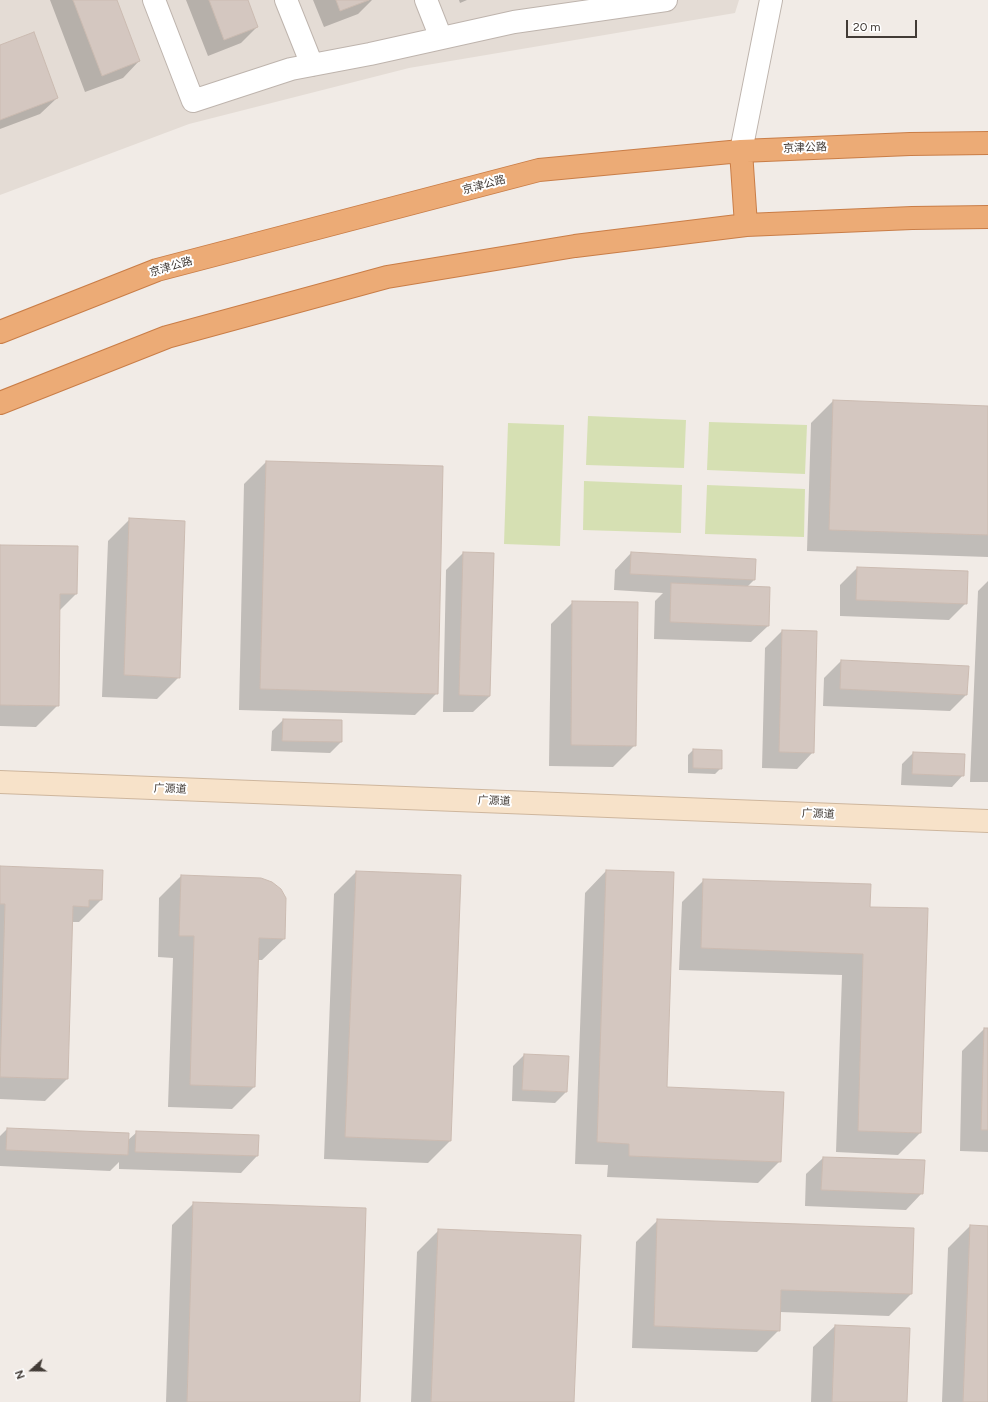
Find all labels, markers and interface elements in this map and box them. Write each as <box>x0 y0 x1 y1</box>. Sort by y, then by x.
scale bar <box>848 12 919 38</box>
text: 20 m <box>853 20 881 34</box>
street label: 京津公路 <box>783 141 827 155</box>
street label: 京津公路 <box>461 173 507 197</box>
street label: 京津公路 <box>148 255 194 279</box>
street label: 广源道 <box>153 782 187 796</box>
street label: 广源道 <box>477 794 511 808</box>
street label: 广源道 <box>801 807 835 821</box>
north arrow <box>12 1350 52 1390</box>
text: N <box>13 1368 28 1381</box>

